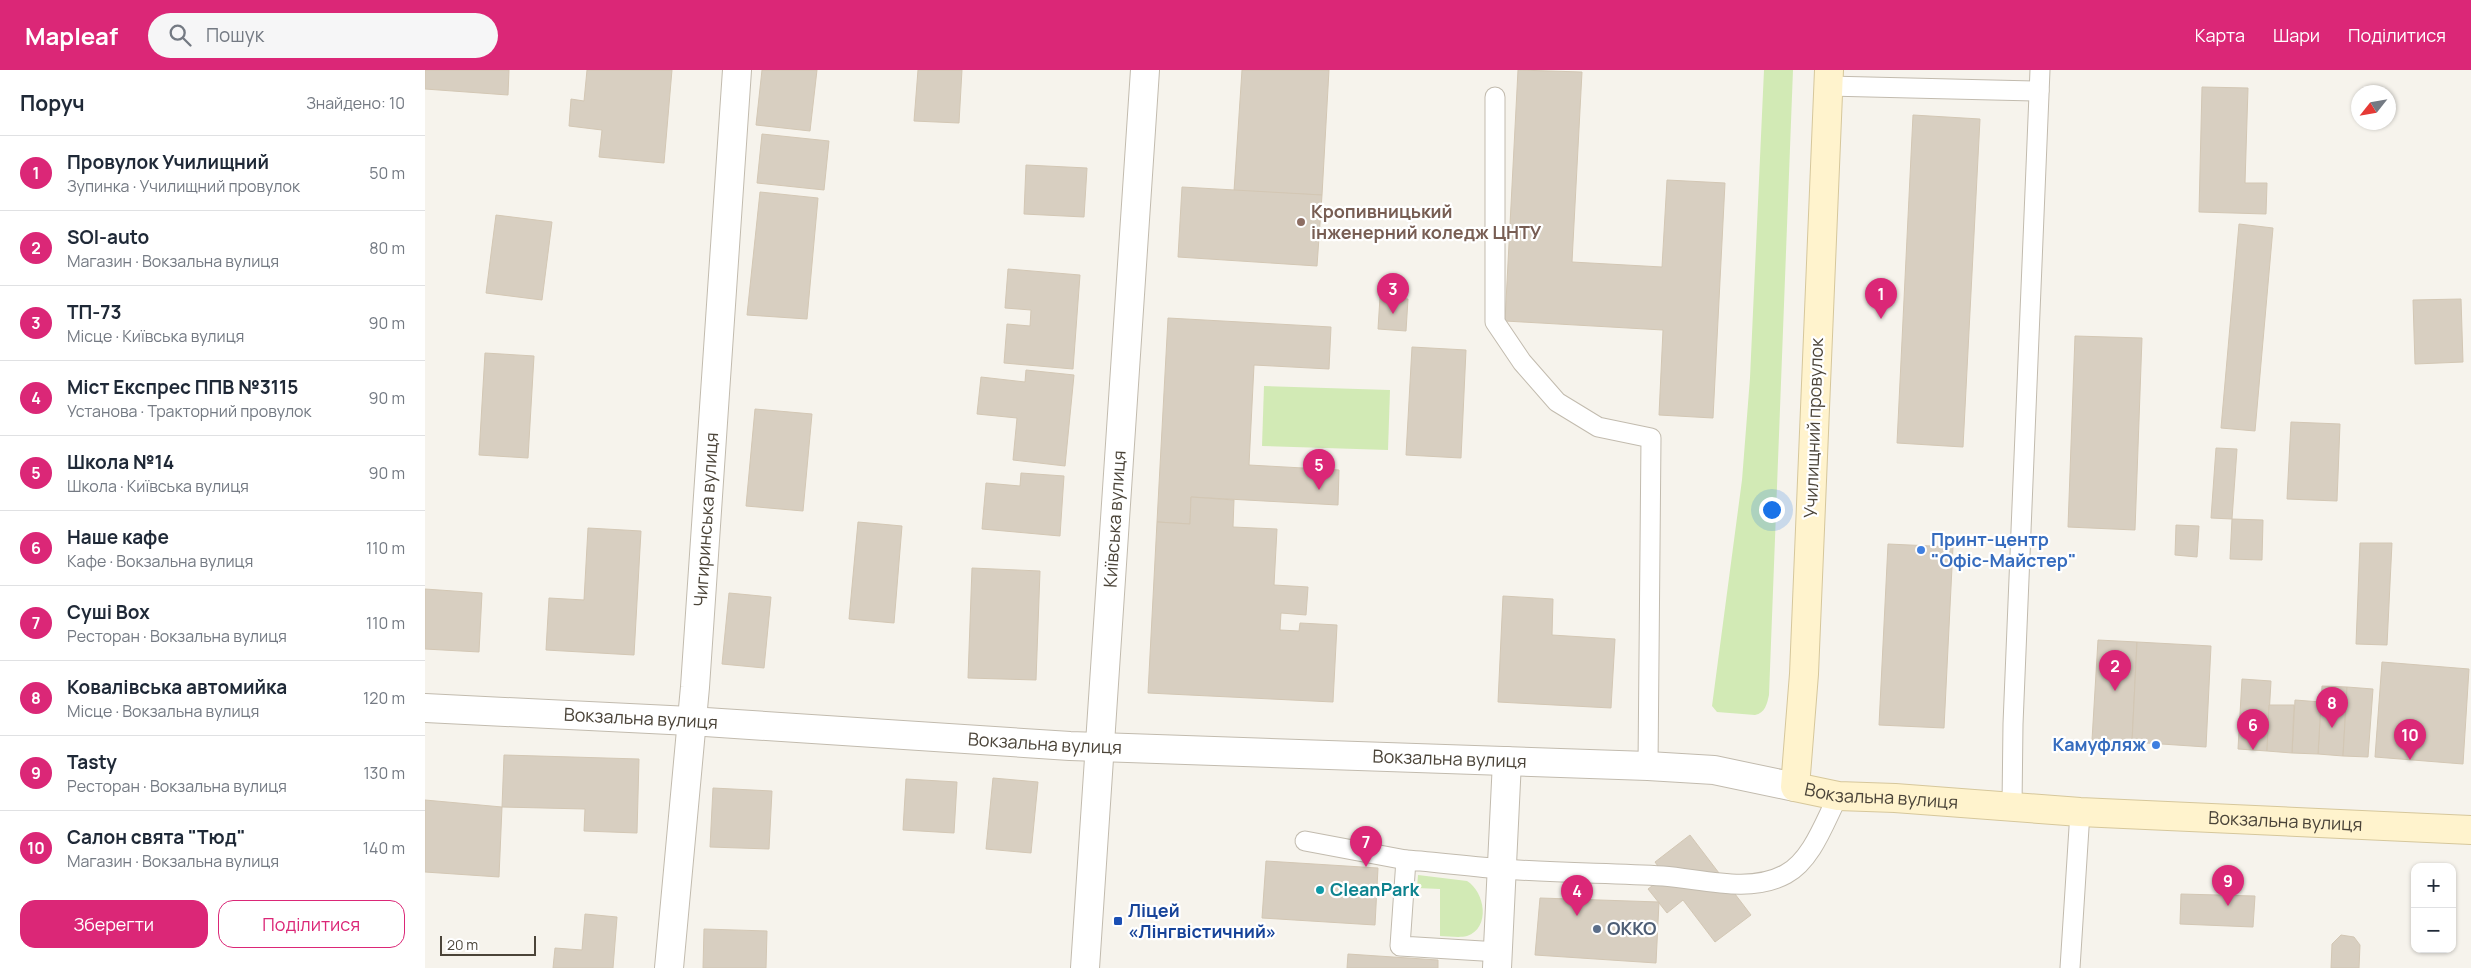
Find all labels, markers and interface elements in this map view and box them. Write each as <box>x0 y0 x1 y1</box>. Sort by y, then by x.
search box <box>148 13 498 58</box>
text: Mapleaf <box>25 19 118 52</box>
icon: search <box>166 21 194 49</box>
text: Пошук <box>206 22 264 48</box>
text: Карта <box>2195 23 2245 47</box>
text: Шари <box>2273 23 2320 47</box>
text: Поділитися <box>2348 23 2446 47</box>
north arrow <box>2351 85 2396 130</box>
text: Поруч <box>20 89 85 117</box>
text: Знайдено: 10 <box>306 92 405 114</box>
text: Провулок Училищний <box>67 149 269 175</box>
text: 1 <box>32 162 40 184</box>
text: 50 m <box>369 162 405 184</box>
text: Зупинка · Училищний провулок <box>67 175 300 197</box>
place label: Кропивницький інженерний коледж ЦНТУ <box>1311 199 1542 244</box>
marker: Кропивницький інженерний коледж ЦНТУ <box>1295 216 1307 228</box>
text: SOI-auto <box>67 224 149 250</box>
text: 2 <box>31 237 41 259</box>
text: 80 m <box>369 237 405 259</box>
text: Магазин · Вокзальна вулиця <box>67 250 279 272</box>
pin: 3 <box>1377 273 1409 314</box>
pin: 1 <box>1865 278 1897 319</box>
text: ТП-73 <box>67 299 121 325</box>
text: 3 <box>31 312 41 334</box>
text: 90 m <box>369 312 405 334</box>
text: Місце · Київська вулиця <box>67 325 244 347</box>
street label: Училищний провулок <box>1798 336 1828 519</box>
text: Міст Експрес ППВ №3115 <box>67 374 298 400</box>
text: 4 <box>31 387 41 409</box>
text: 90 m <box>369 387 405 409</box>
text: Установа · Тракторний провулок <box>67 400 312 422</box>
street label: Чигиринська вулиця <box>687 432 723 607</box>
text: Школа №14 <box>67 449 174 475</box>
pin: 5 <box>1303 449 1335 490</box>
street label: Київська вулиця <box>1097 450 1131 588</box>
text: 5 <box>31 462 41 484</box>
text: 90 m <box>369 462 405 484</box>
text: Школа · Київська вулиця <box>67 475 249 497</box>
your location <box>1759 497 1785 523</box>
text: Наше кафе <box>67 524 169 550</box>
place label: Принт-центр "Офіс-Майстер" <box>1931 527 2076 572</box>
text: 6 <box>31 537 41 559</box>
text: 110 m <box>366 537 405 559</box>
marker: Принт-центр "Офіс-Майстер" <box>1915 544 1927 556</box>
text: Кафе · Вокзальна вулиця <box>67 550 253 572</box>
text: Суші Box <box>67 599 150 625</box>
text: 7 <box>32 612 40 634</box>
text: 110 m <box>366 612 405 634</box>
text: Ресторан · Вокзальна вулиця <box>67 625 287 647</box>
pin: 2 <box>2099 650 2131 691</box>
text: Ковалівська автомийка <box>67 674 287 700</box>
text: 8 <box>31 687 41 709</box>
text: 120 m <box>363 687 405 709</box>
pin: 8 <box>2316 687 2348 728</box>
text: Місце · Вокзальна вулиця <box>67 700 259 722</box>
street label: Вокзальна вулиця <box>563 702 719 734</box>
pin: 6 <box>2237 709 2269 750</box>
pin: 10 <box>2394 719 2426 760</box>
street label: Вокзальна вулиця <box>967 726 1122 759</box>
place label: Камуфляж <box>2053 732 2146 756</box>
marker: Камуфляж <box>2150 739 2162 751</box>
street label: Вокзальна вулиця <box>1372 743 1527 773</box>
text: Tasty <box>67 749 117 775</box>
text: 9 <box>31 762 41 784</box>
text: 130 m <box>363 762 405 784</box>
text: Ресторан · Вокзальна вулиця <box>67 775 287 797</box>
street label: Вокзальна вулиця <box>1803 776 1959 814</box>
street label: Вокзальна вулиця <box>2208 805 2363 836</box>
text: Салон свята "Тюд" <box>67 824 246 850</box>
pin: 7 <box>1350 826 1382 867</box>
text: 10 <box>27 837 45 859</box>
text: 140 m <box>363 837 405 859</box>
text: Магазин · Вокзальна вулиця <box>67 850 279 872</box>
map controls <box>2411 863 2456 953</box>
button: + <box>2411 863 2456 908</box>
pin: 9 <box>2212 865 2244 906</box>
pin: 4 <box>1561 875 1593 916</box>
place label: CleanPark <box>1330 877 1420 901</box>
marker: CleanPark <box>1314 884 1326 896</box>
place label: Ліцей «Лінгвістичний» <box>1128 898 1276 943</box>
button: Зберегти <box>20 900 208 948</box>
button: Поділитися <box>218 900 405 948</box>
button: − <box>2411 908 2456 953</box>
marker: Ліцей «Лінгвістичний» <box>1112 915 1124 927</box>
place label: ОККО <box>1607 916 1657 940</box>
marker: ОККО <box>1591 923 1603 935</box>
scale bar <box>440 933 536 956</box>
text: 20 m <box>447 935 478 954</box>

